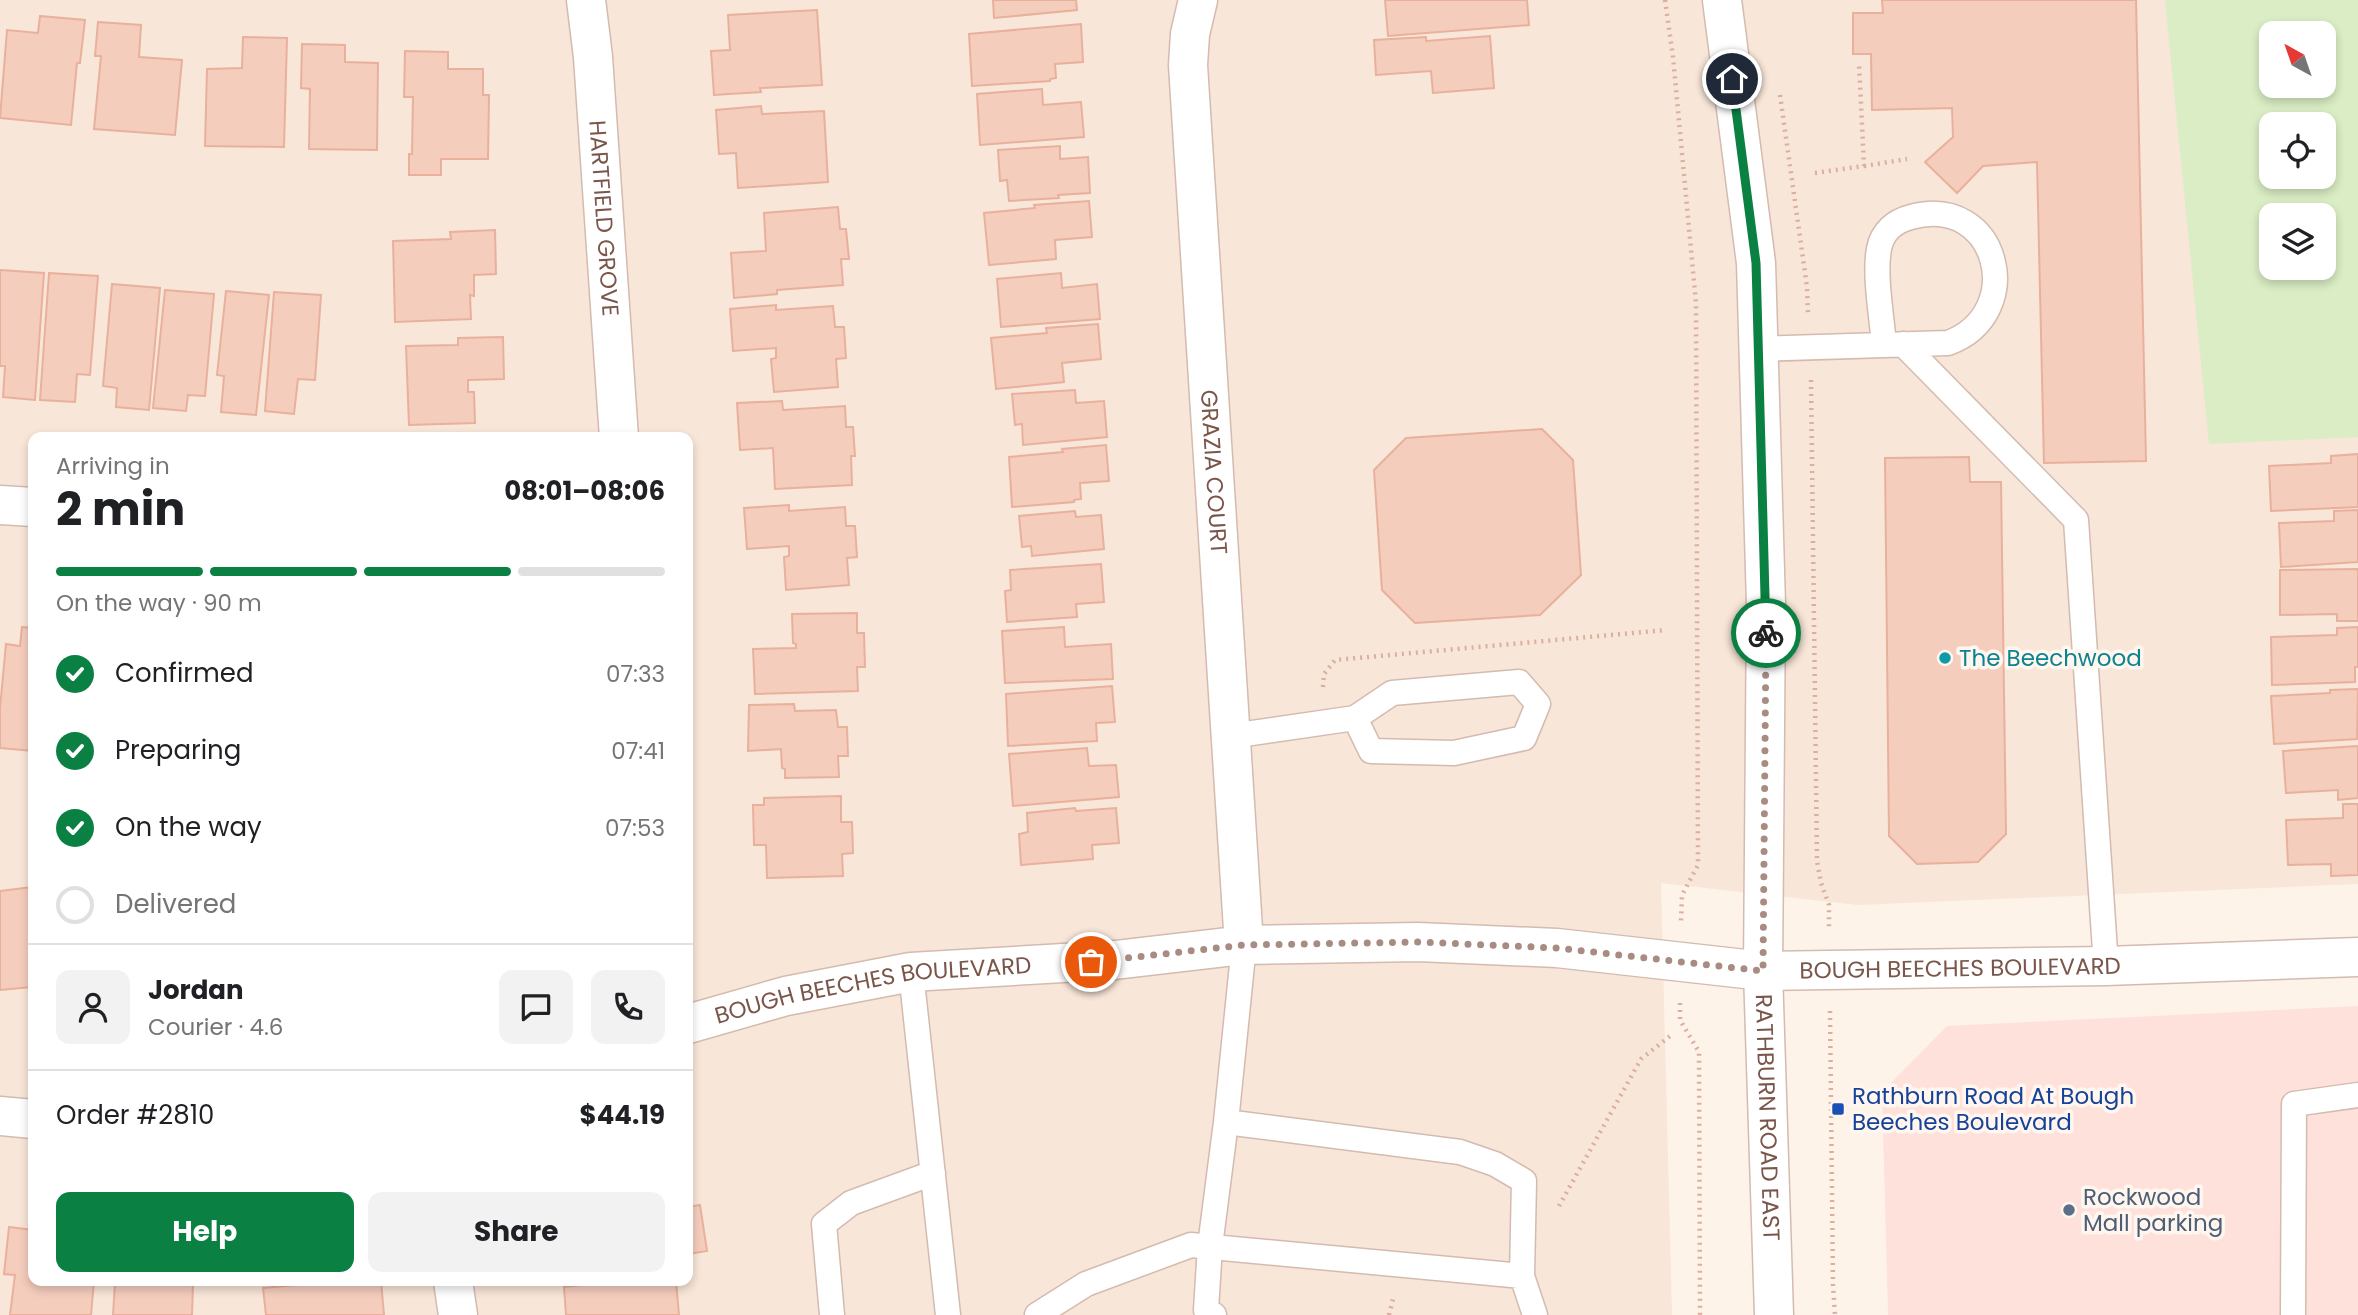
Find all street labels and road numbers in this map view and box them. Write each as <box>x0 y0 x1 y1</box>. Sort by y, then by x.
street label: HARTFIELD GROVE <box>581 119 627 317</box>
street label: GRAZIA COURT <box>1193 389 1235 556</box>
street label: BOUGH BEECHES BOULEVARD <box>711 949 1032 1032</box>
street label: BOUGH BEECHES BOULEVARD <box>1799 949 2121 986</box>
street label: RATHBURN ROAD EAST <box>1748 994 1788 1242</box>

